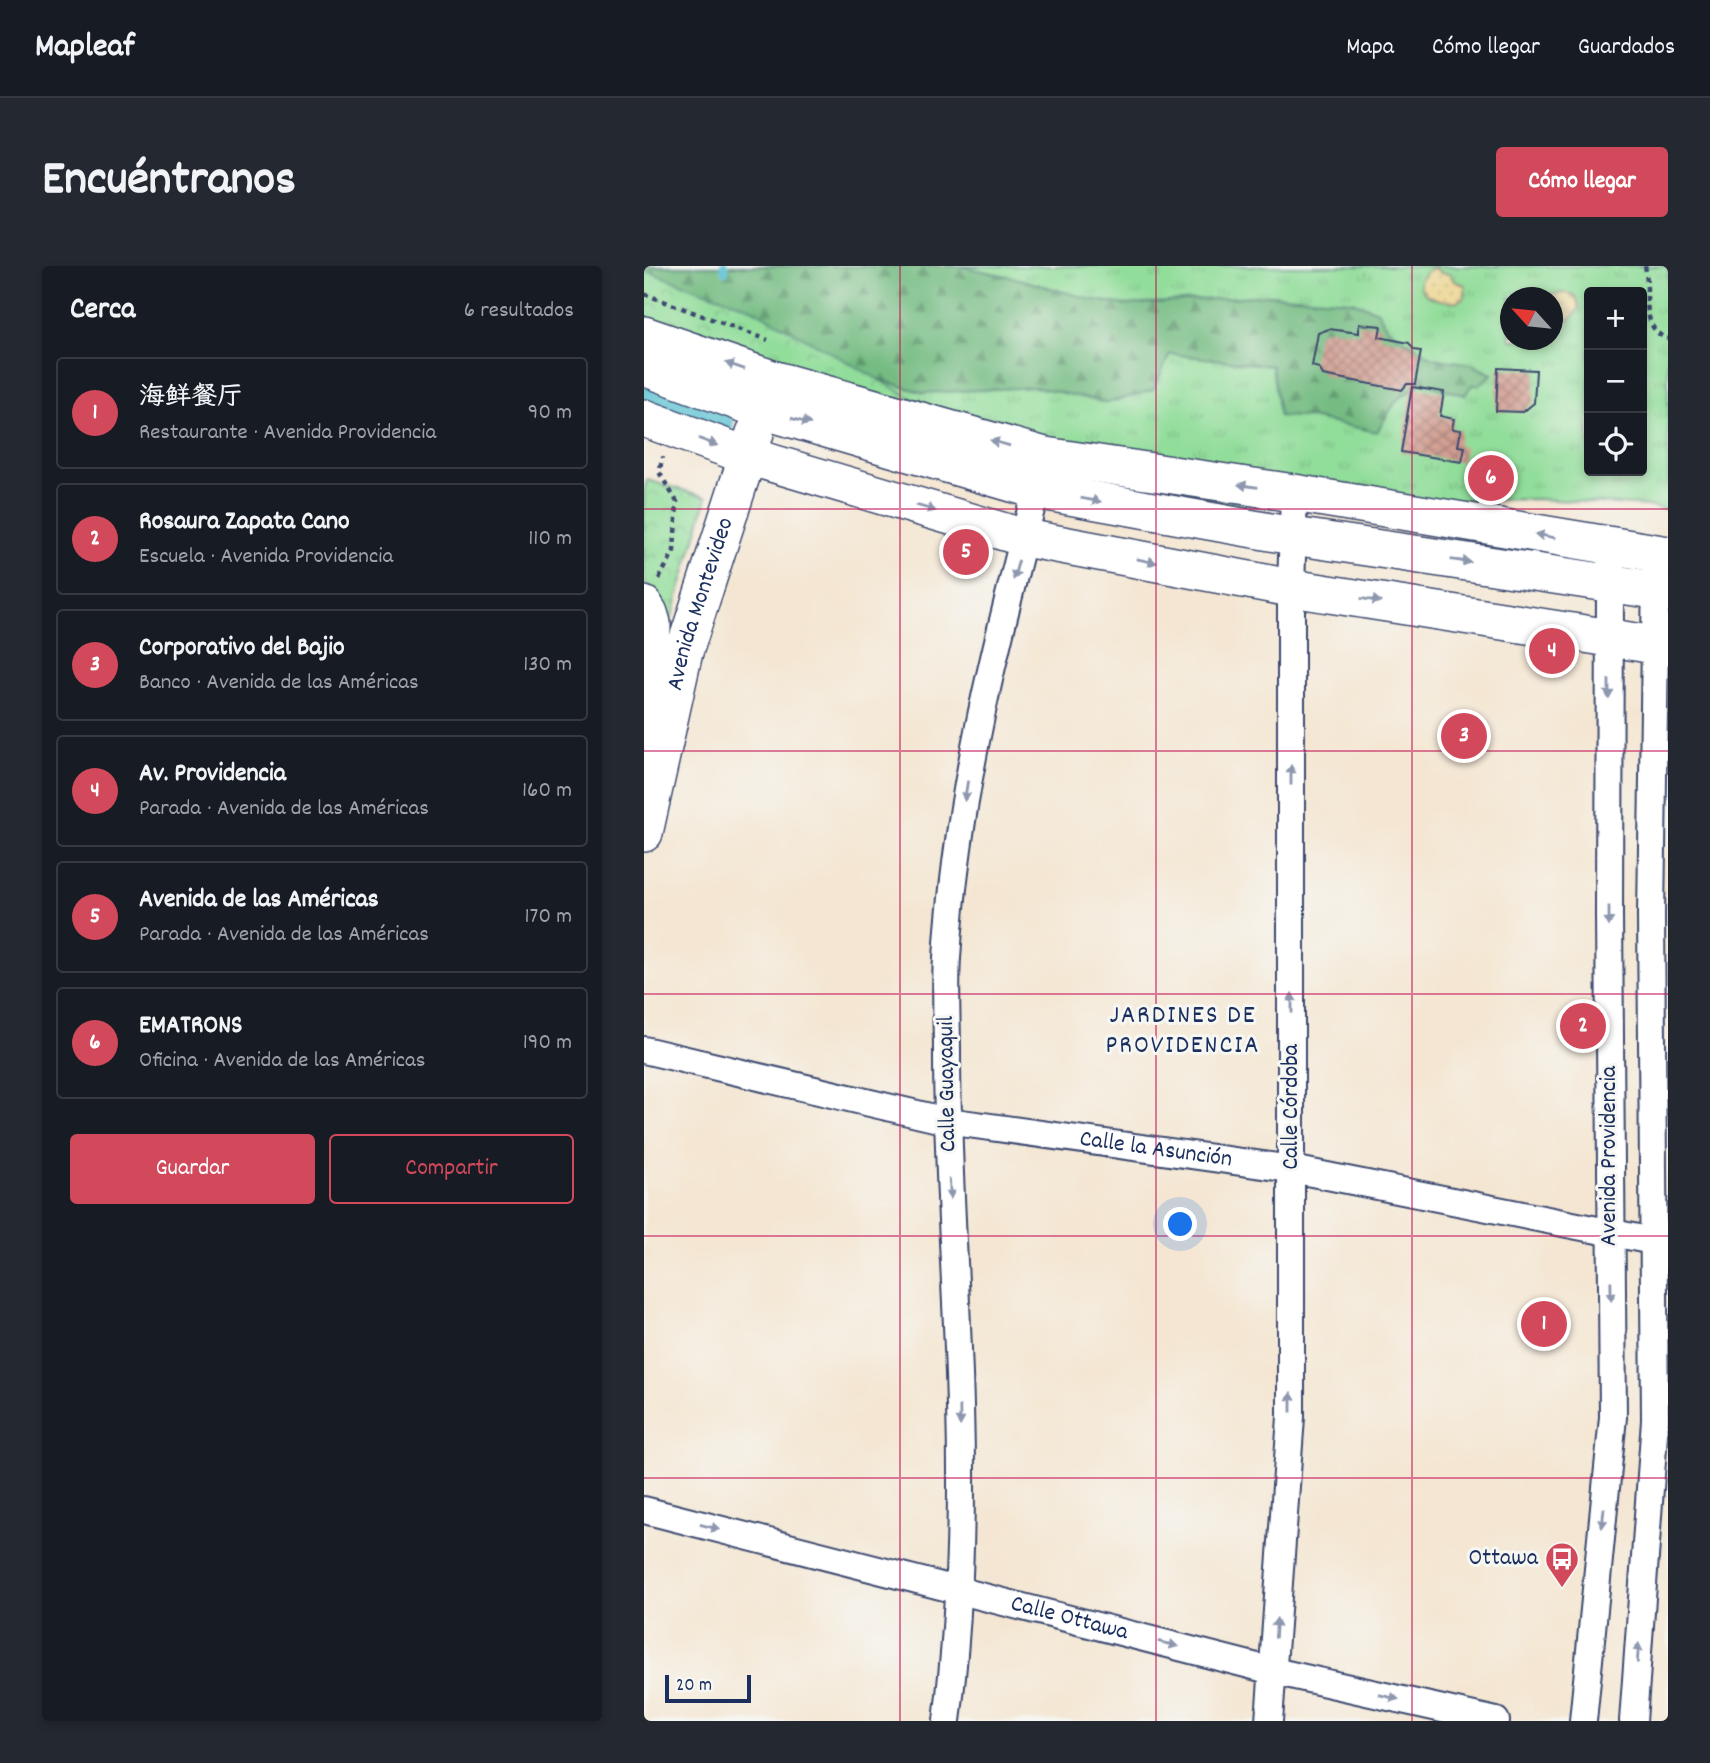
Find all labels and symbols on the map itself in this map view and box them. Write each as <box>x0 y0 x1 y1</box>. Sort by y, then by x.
north arrow <box>1500 287 1563 350</box>
one-way arrow <box>724 360 745 371</box>
one-way arrow <box>791 417 812 427</box>
one-way arrow <box>698 436 719 447</box>
one-way arrow <box>989 438 1010 448</box>
pin: 6 <box>1468 452 1514 504</box>
one-way arrow <box>1237 480 1259 491</box>
one-way arrow <box>1080 495 1102 506</box>
one-way arrow <box>915 504 936 514</box>
street label: Avenida Montevideo <box>659 513 743 694</box>
pin: 5 <box>943 526 989 578</box>
one-way arrow <box>1534 530 1556 541</box>
one-way arrow <box>1136 555 1158 566</box>
one-way arrow <box>1450 556 1472 567</box>
one-way arrow <box>1011 560 1021 581</box>
one-way arrow <box>1360 595 1382 606</box>
pin: 4 <box>1529 625 1575 677</box>
one-way arrow <box>1604 678 1615 700</box>
pin: 3 <box>1441 710 1487 762</box>
one-way arrow <box>1285 764 1297 786</box>
one-way arrow <box>960 781 971 803</box>
one-way arrow <box>1603 906 1615 928</box>
one-way arrow <box>1286 991 1298 1013</box>
district label: JARDINES DE PROVIDENCIA <box>1105 998 1261 1065</box>
pin: 2 <box>1560 1000 1606 1052</box>
street label: Calle Guayaquil <box>930 1015 966 1152</box>
street label: Calle Córdoba <box>1275 1043 1309 1170</box>
street label: Avenida Providencia <box>1593 1065 1627 1246</box>
street label: Calle la Asunción <box>1077 1123 1234 1177</box>
one-way arrow <box>945 1178 956 1200</box>
your location <box>1163 1207 1197 1241</box>
one-way arrow <box>1605 1280 1616 1302</box>
pin: 1 <box>1521 1298 1567 1350</box>
one-way arrow <box>1285 1390 1297 1412</box>
one-way arrow <box>955 1406 966 1428</box>
one-way arrow <box>1597 1507 1608 1529</box>
one-way arrow <box>699 1522 721 1533</box>
bus stop icon: Ottawa <box>1543 1540 1581 1589</box>
place label: Ottawa <box>1469 1542 1539 1576</box>
street label: Calle Ottawa <box>1007 1587 1132 1650</box>
one-way arrow <box>1271 1617 1282 1639</box>
one-way arrow <box>1157 1639 1179 1650</box>
one-way arrow <box>1633 1642 1644 1664</box>
scale bar <box>665 1672 751 1704</box>
one-way arrow <box>1378 1692 1400 1703</box>

